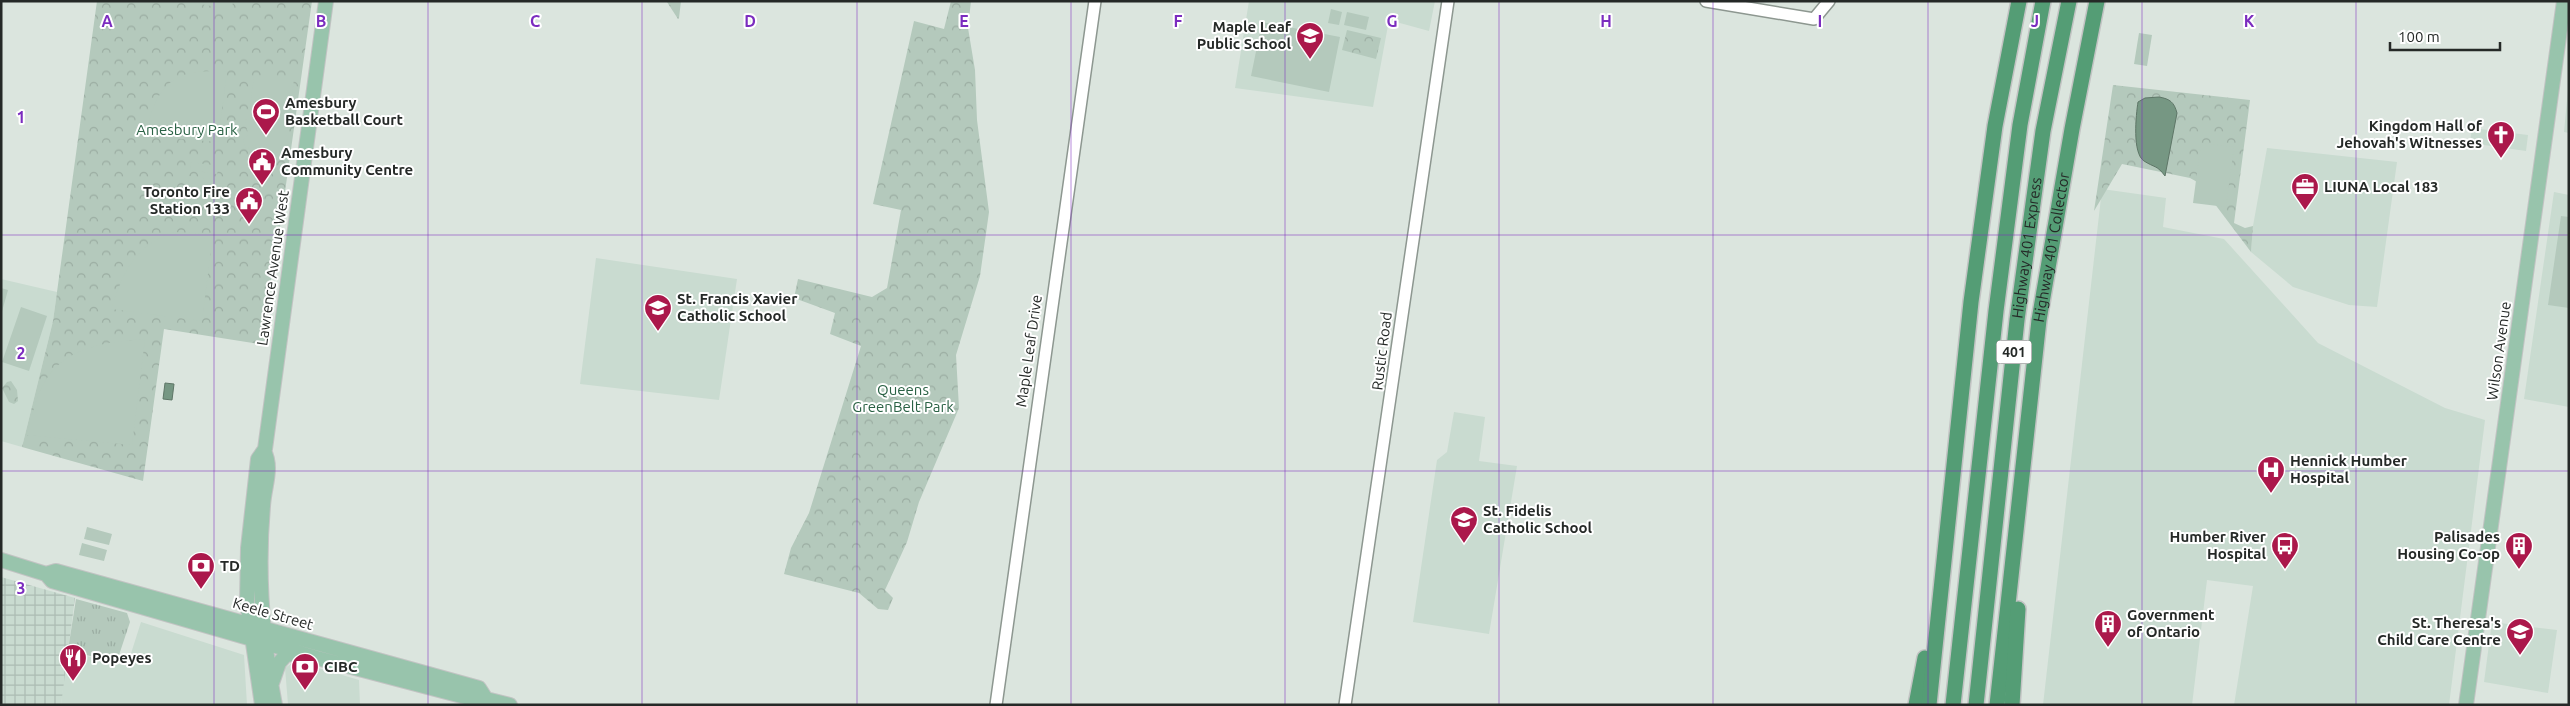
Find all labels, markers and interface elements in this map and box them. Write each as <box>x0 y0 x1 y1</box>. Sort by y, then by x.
text: A <box>101 12 113 30</box>
text: B <box>316 12 326 30</box>
text: C <box>530 12 540 30</box>
text: D <box>744 12 756 30</box>
text: E <box>959 12 969 30</box>
text: F <box>1174 12 1183 30</box>
text: G <box>1386 12 1398 30</box>
text: H <box>1600 12 1612 30</box>
text: I <box>1818 12 1822 30</box>
text: J <box>2031 12 2039 30</box>
text: K <box>2244 12 2255 30</box>
place label: Maple Leaf Public School <box>1197 18 1292 52</box>
scale bar <box>2390 20 2500 52</box>
school or university icon: Maple Leaf Public School <box>1295 21 1325 60</box>
text: 100 m <box>2398 28 2440 45</box>
place label: Amesbury Basketball Court <box>285 94 403 128</box>
sports icon: Amesbury Basketball Court <box>251 97 281 136</box>
text: 1 <box>16 108 26 126</box>
place label: Kingdom Hall of Jehovah's Witnesses <box>2336 117 2483 151</box>
church icon: Kingdom Hall of Jehovah's Witnesses <box>2486 120 2516 159</box>
park label: Amesbury Park <box>136 121 238 138</box>
place label: Amesbury Community Centre <box>281 144 413 178</box>
public building icon: Amesbury Community Centre <box>247 147 277 186</box>
street label: Highway 401 Collector <box>2030 171 2072 323</box>
office icon: LIUNA Local 183 <box>2290 172 2320 211</box>
street label: Highway 401 Express <box>2008 176 2045 319</box>
place label: LIUNA Local 183 <box>2324 178 2439 195</box>
place label: Toronto Fire Station 133 <box>143 183 230 217</box>
public building icon: Toronto Fire Station 133 <box>234 186 264 225</box>
street label: Lawrence Avenue West <box>253 189 292 347</box>
place label: St. Francis Xavier Catholic School <box>677 290 798 324</box>
school or university icon: St. Francis Xavier Catholic School <box>643 293 673 332</box>
street label: Maple Leaf Drive <box>1012 294 1045 408</box>
street label: Wilson Avenue <box>2483 300 2514 401</box>
street label: Rustic Road <box>1368 311 1395 391</box>
road number: 401 <box>1996 341 2032 364</box>
text: 2 <box>16 344 26 362</box>
park label: Queens GreenBelt Park <box>852 381 954 415</box>
place label: Hennick Humber Hospital <box>2290 452 2408 486</box>
hospital icon: Hennick Humber Hospital <box>2256 455 2286 494</box>
place label: St. Fidelis Catholic School <box>1483 502 1592 536</box>
school or university icon: St. Fidelis Catholic School <box>1449 505 1479 544</box>
place label: Humber River Hospital <box>2170 528 2267 562</box>
place label: Palisades Housing Co-op <box>2397 528 2500 562</box>
bus stop icon: Humber River Hospital <box>2270 531 2300 570</box>
building icon: Palisades Housing Co-op <box>2504 531 2534 570</box>
bank icon: TD <box>186 551 216 590</box>
place label: TD <box>220 557 240 574</box>
text: 3 <box>16 579 26 597</box>
street label: Keele Street <box>231 594 315 633</box>
place label: Government of Ontario <box>2127 606 2215 640</box>
building icon: Government of Ontario <box>2093 609 2123 648</box>
place label: St. Theresa's Child Care Centre <box>2377 614 2501 648</box>
school or university icon: St. Theresa's Child Care Centre <box>2505 617 2535 656</box>
restaurant icon: Popeyes <box>58 643 88 682</box>
place label: Popeyes <box>92 649 151 666</box>
bank icon: CIBC <box>290 652 320 691</box>
place label: CIBC <box>324 658 358 675</box>

